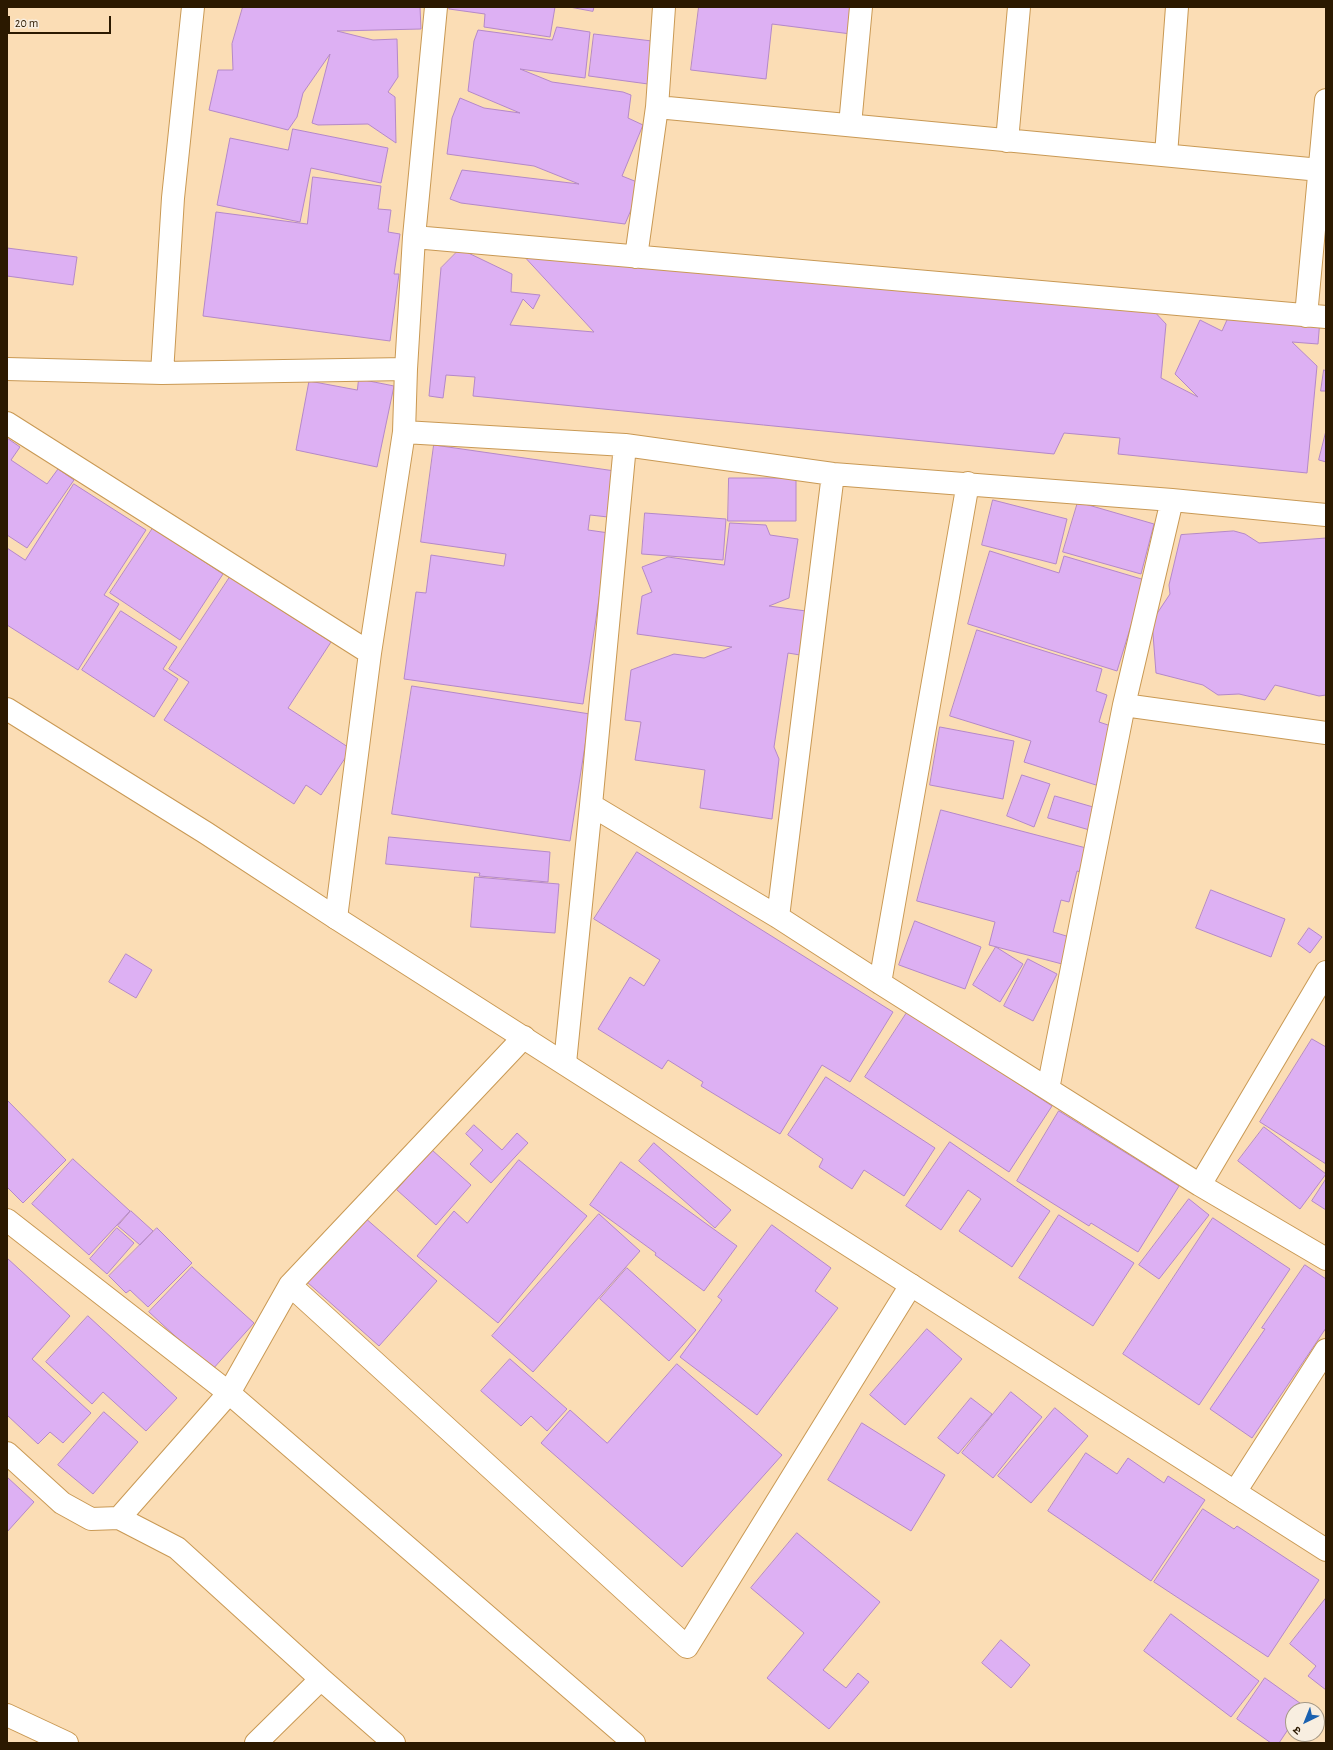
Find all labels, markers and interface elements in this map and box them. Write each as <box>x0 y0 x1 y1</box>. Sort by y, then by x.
scale bar <box>10 8 113 34</box>
text: 20 m <box>15 17 38 29</box>
north arrow <box>1285 1702 1325 1742</box>
text: उ <box>1291 1724 1303 1737</box>

